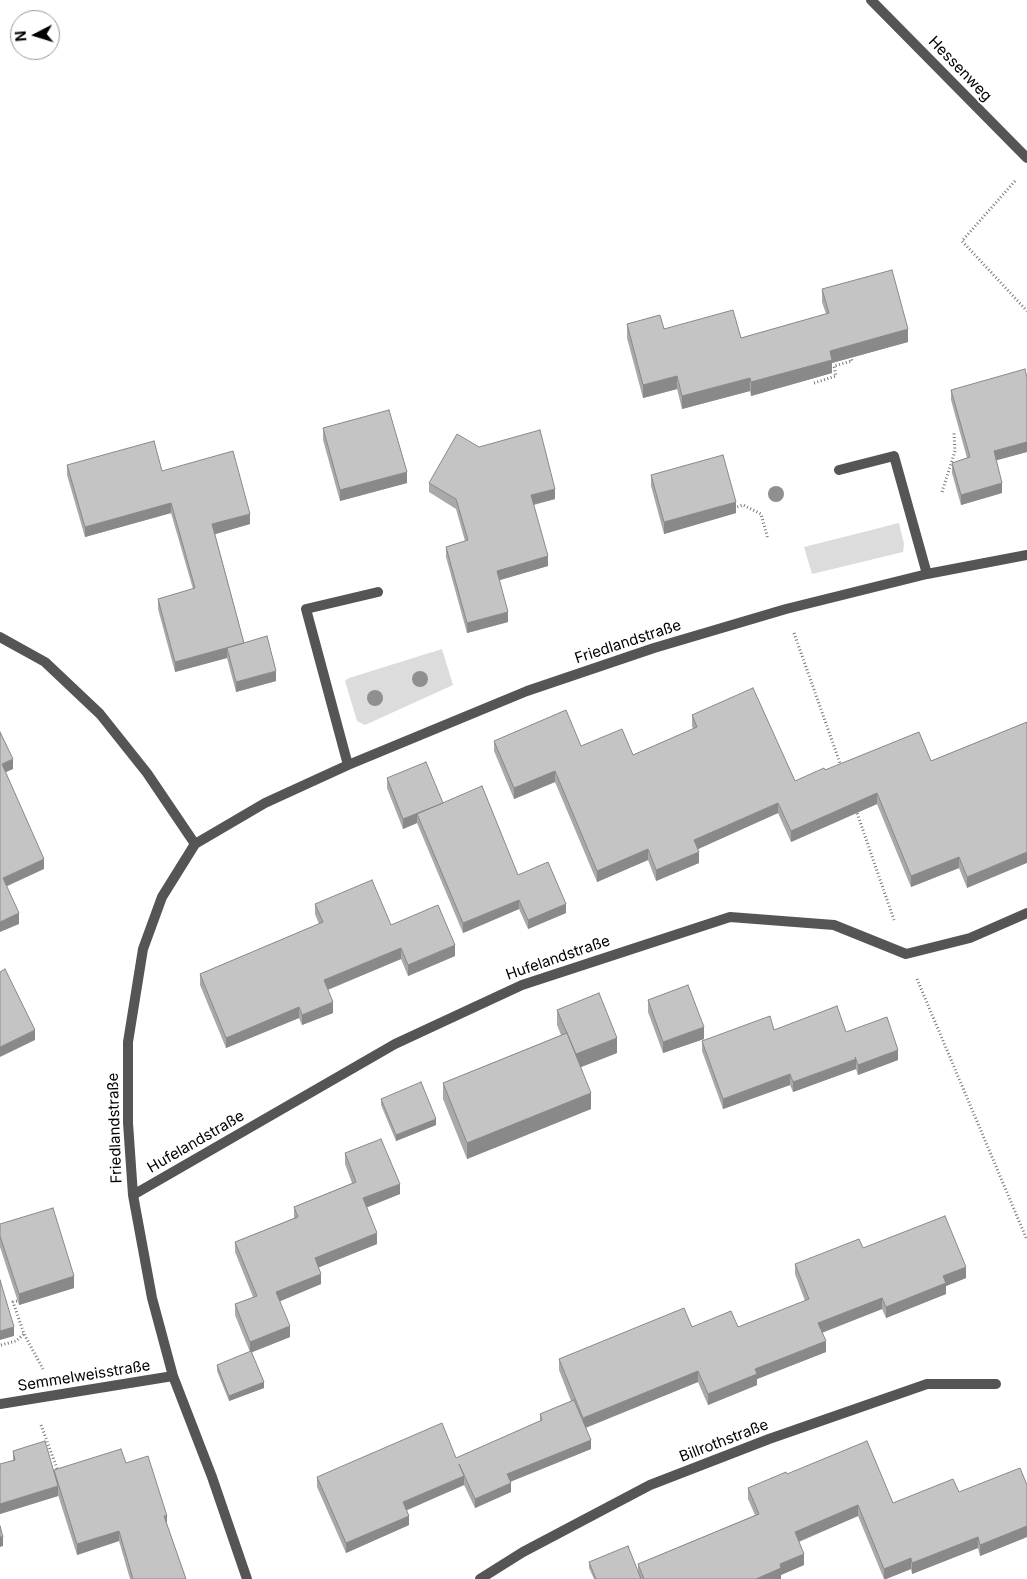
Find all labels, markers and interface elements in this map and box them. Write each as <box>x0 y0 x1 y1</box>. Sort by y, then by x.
north arrow <box>10 10 60 60</box>
text: N <box>12 30 29 42</box>
street label: Hessenweg <box>925 33 995 105</box>
street label: Friedlandstraße <box>573 616 683 668</box>
street label: Hufelandstraße <box>504 932 612 984</box>
street label: Friedlandstraße <box>104 1072 126 1184</box>
street label: Hufelandstraße <box>144 1107 248 1177</box>
street label: Semmelweisstraße <box>16 1357 152 1395</box>
street label: Billrothstraße <box>677 1416 771 1466</box>

